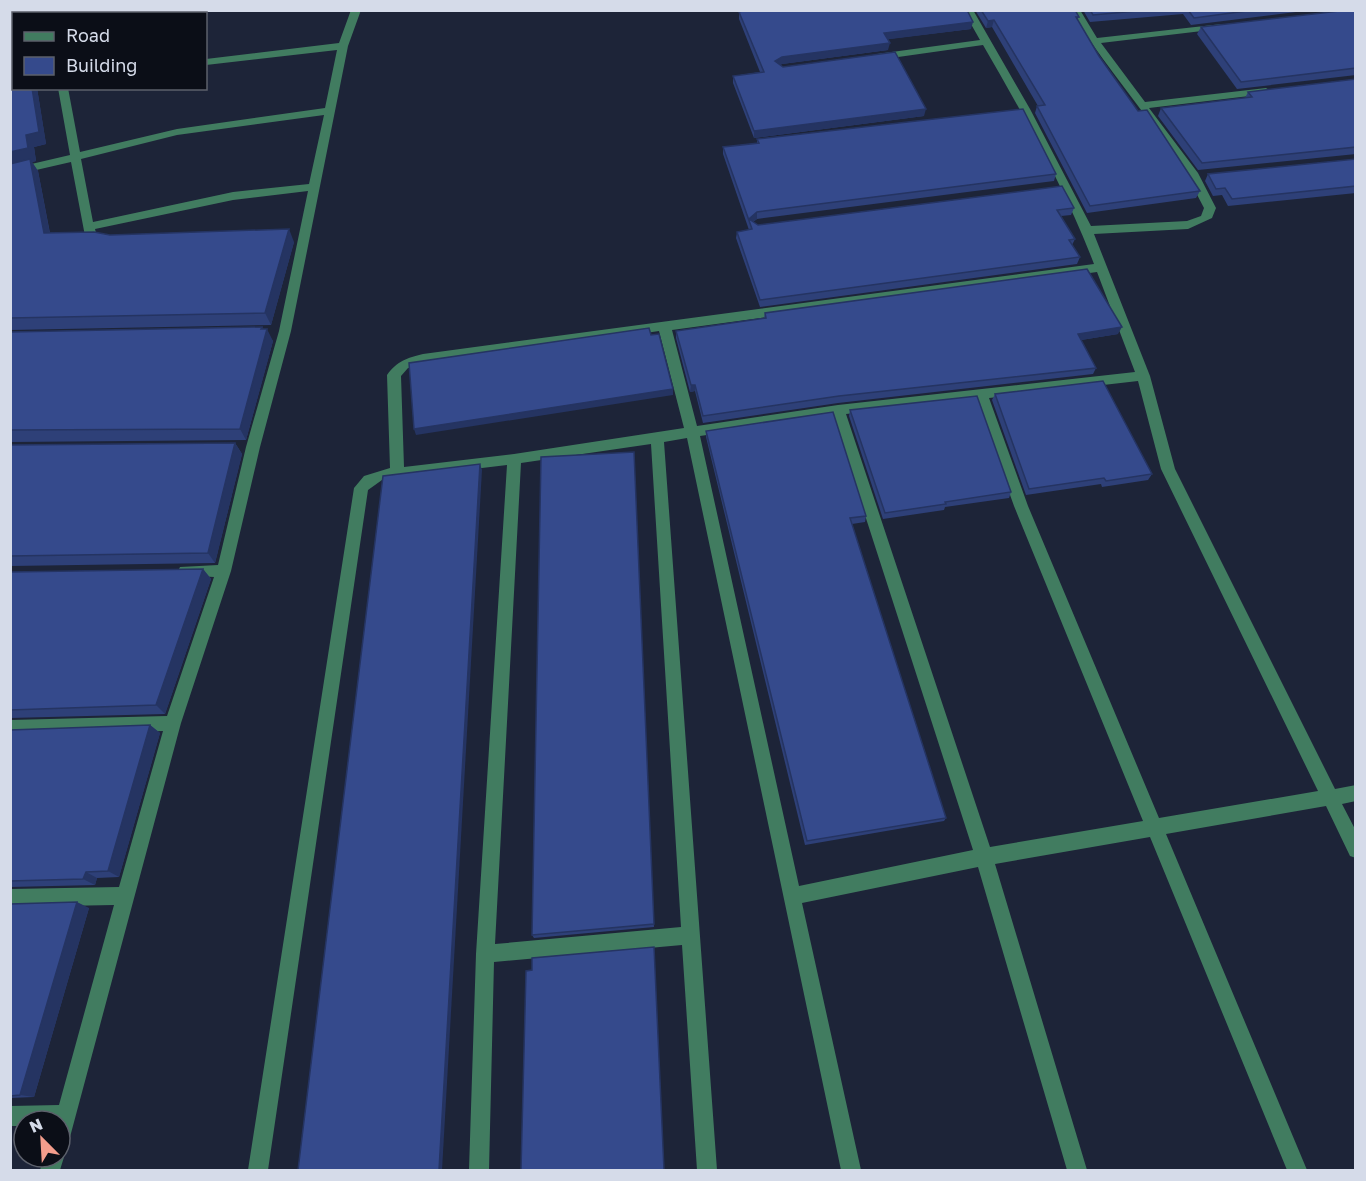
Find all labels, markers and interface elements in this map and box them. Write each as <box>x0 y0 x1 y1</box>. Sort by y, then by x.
legend <box>12 12 207 90</box>
text: Road <box>66 24 110 46</box>
text: Building <box>66 54 137 76</box>
north arrow <box>12 1109 72 1169</box>
text: N <box>26 1114 46 1137</box>

